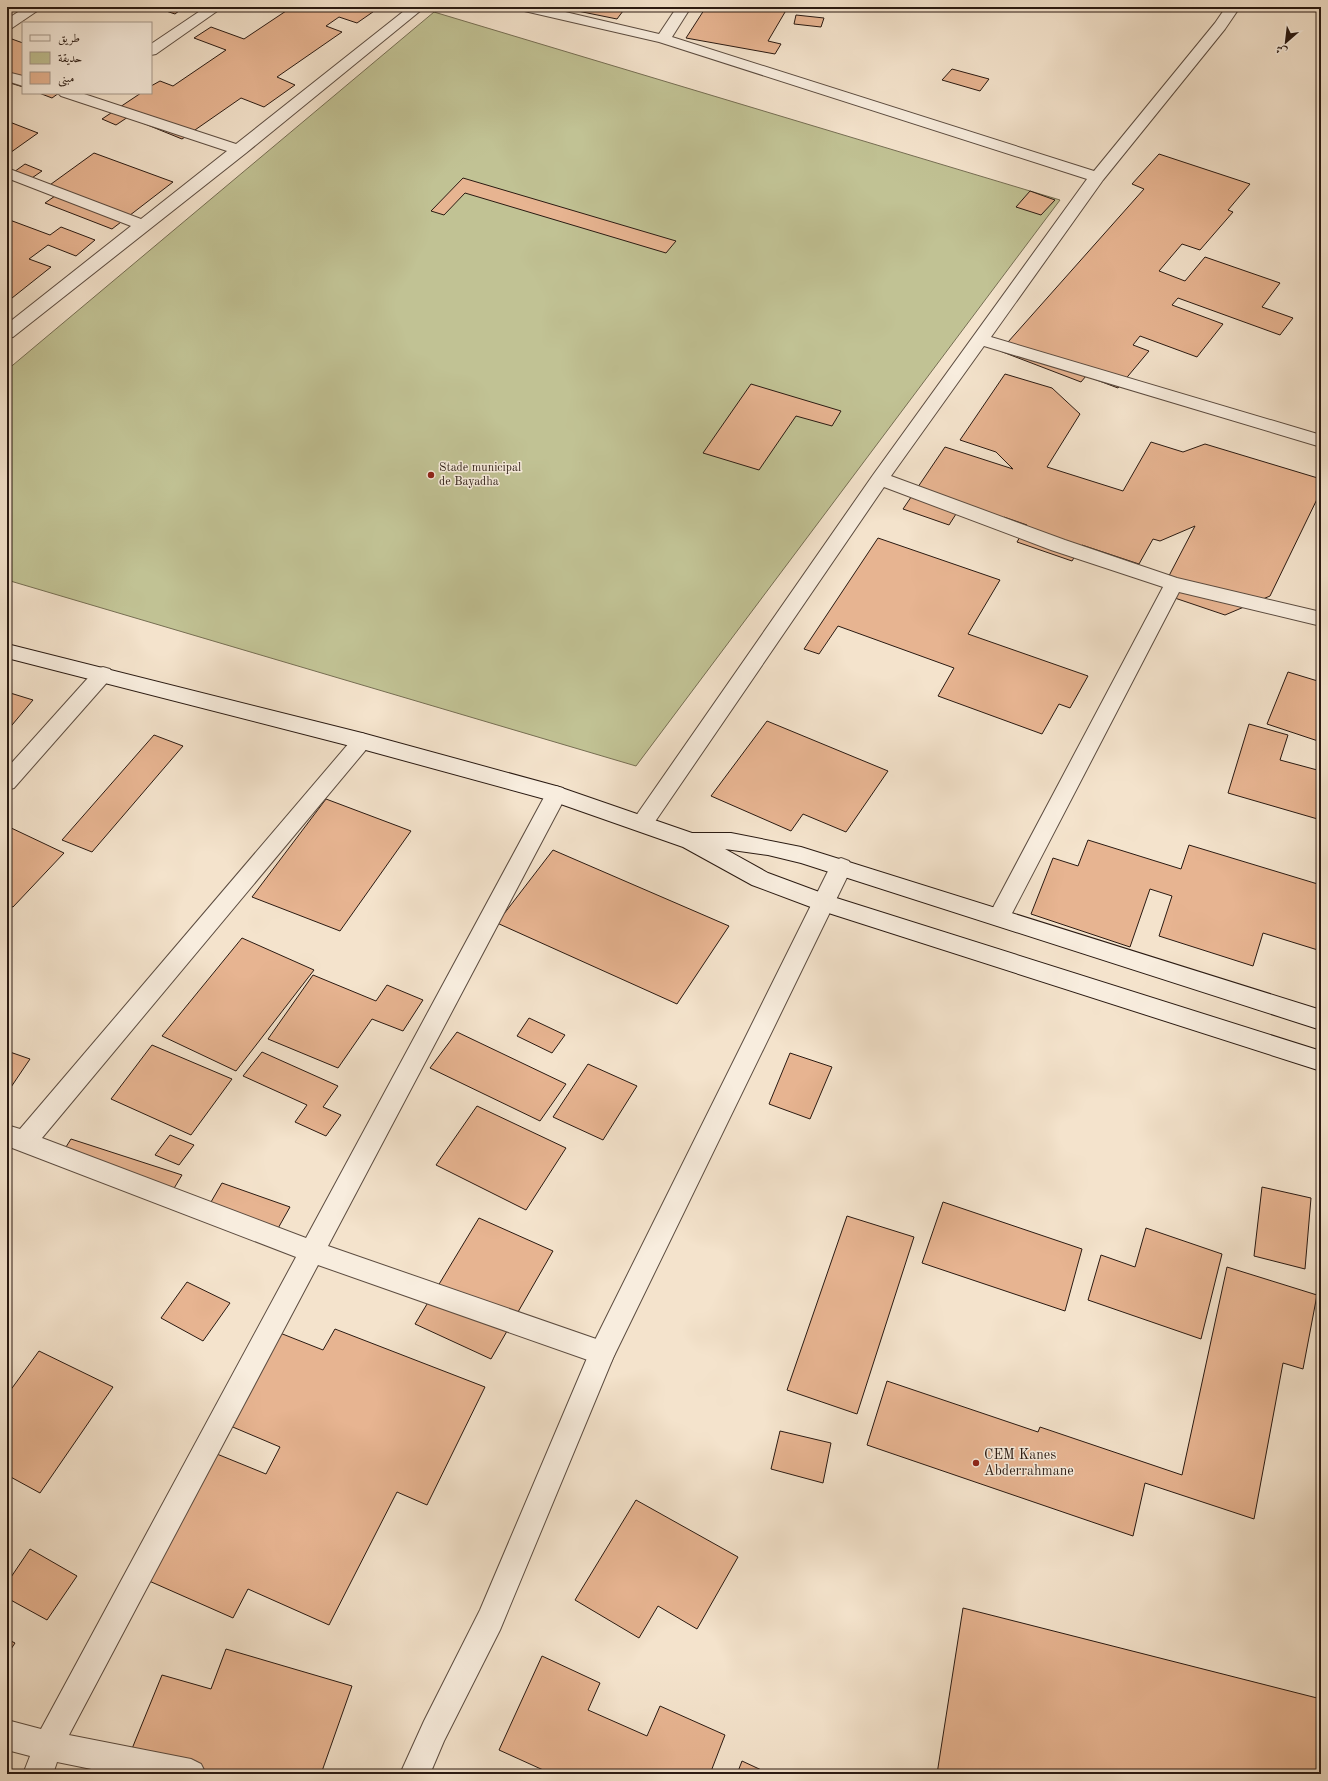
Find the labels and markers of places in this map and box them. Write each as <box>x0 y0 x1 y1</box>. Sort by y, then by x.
place label: Stade municipal de Bayadha <box>439 462 521 488</box>
marker: Stade municipal de Bayadha <box>426 470 436 480</box>
place label: CEM Kanes Abderrahmane <box>984 1448 1074 1478</box>
marker: CEM Kanes Abderrahmane <box>971 1458 981 1468</box>

